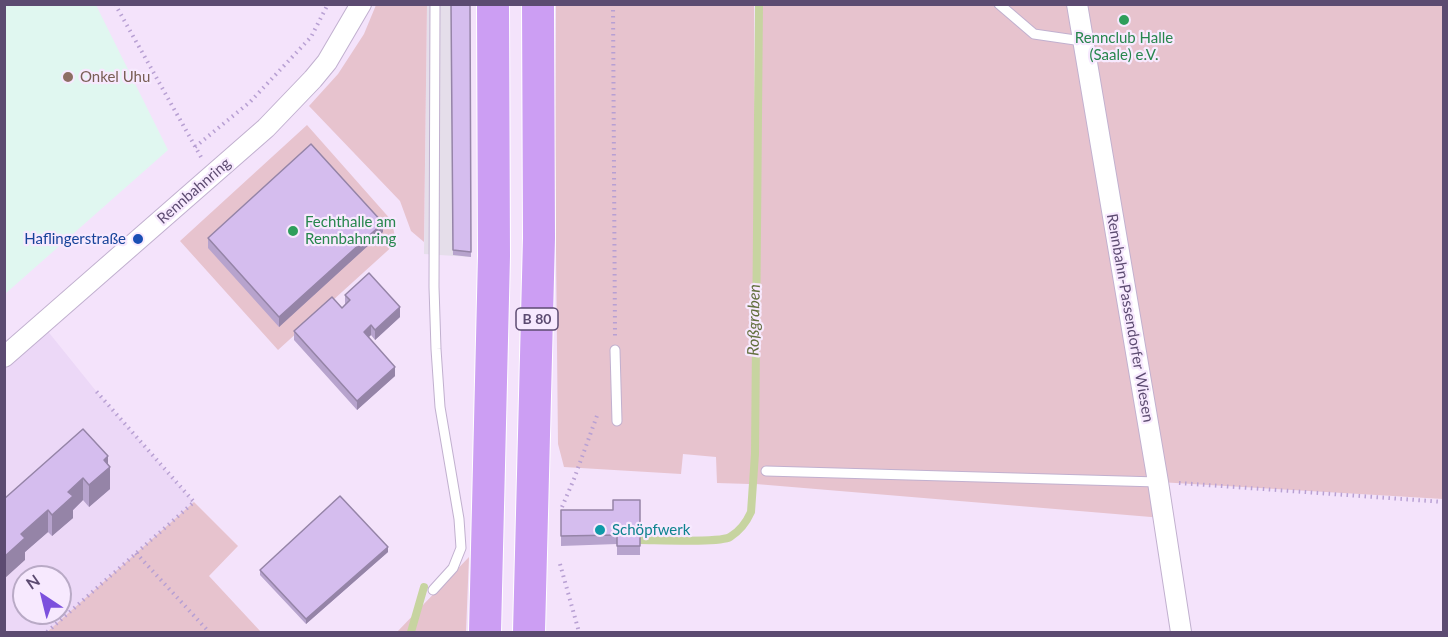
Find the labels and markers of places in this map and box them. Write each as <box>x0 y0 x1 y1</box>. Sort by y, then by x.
marker: Rennclub Halle (Saale) e.V. <box>1117 13 1131 27</box>
place label: Rennclub Halle (Saale) e.V. <box>1075 29 1173 64</box>
place label: Onkel Uhu <box>80 68 150 86</box>
marker: Onkel Uhu <box>61 70 75 84</box>
place label: Fechthalle am Rennbahnring <box>305 213 396 248</box>
marker: Fechthalle am Rennbahnring <box>286 224 300 238</box>
place label: Haflingerstraße <box>24 230 126 248</box>
marker: Haflingerstraße <box>131 232 145 246</box>
place label: Schöpfwerk <box>612 521 690 539</box>
marker: Schöpfwerk <box>593 523 607 537</box>

